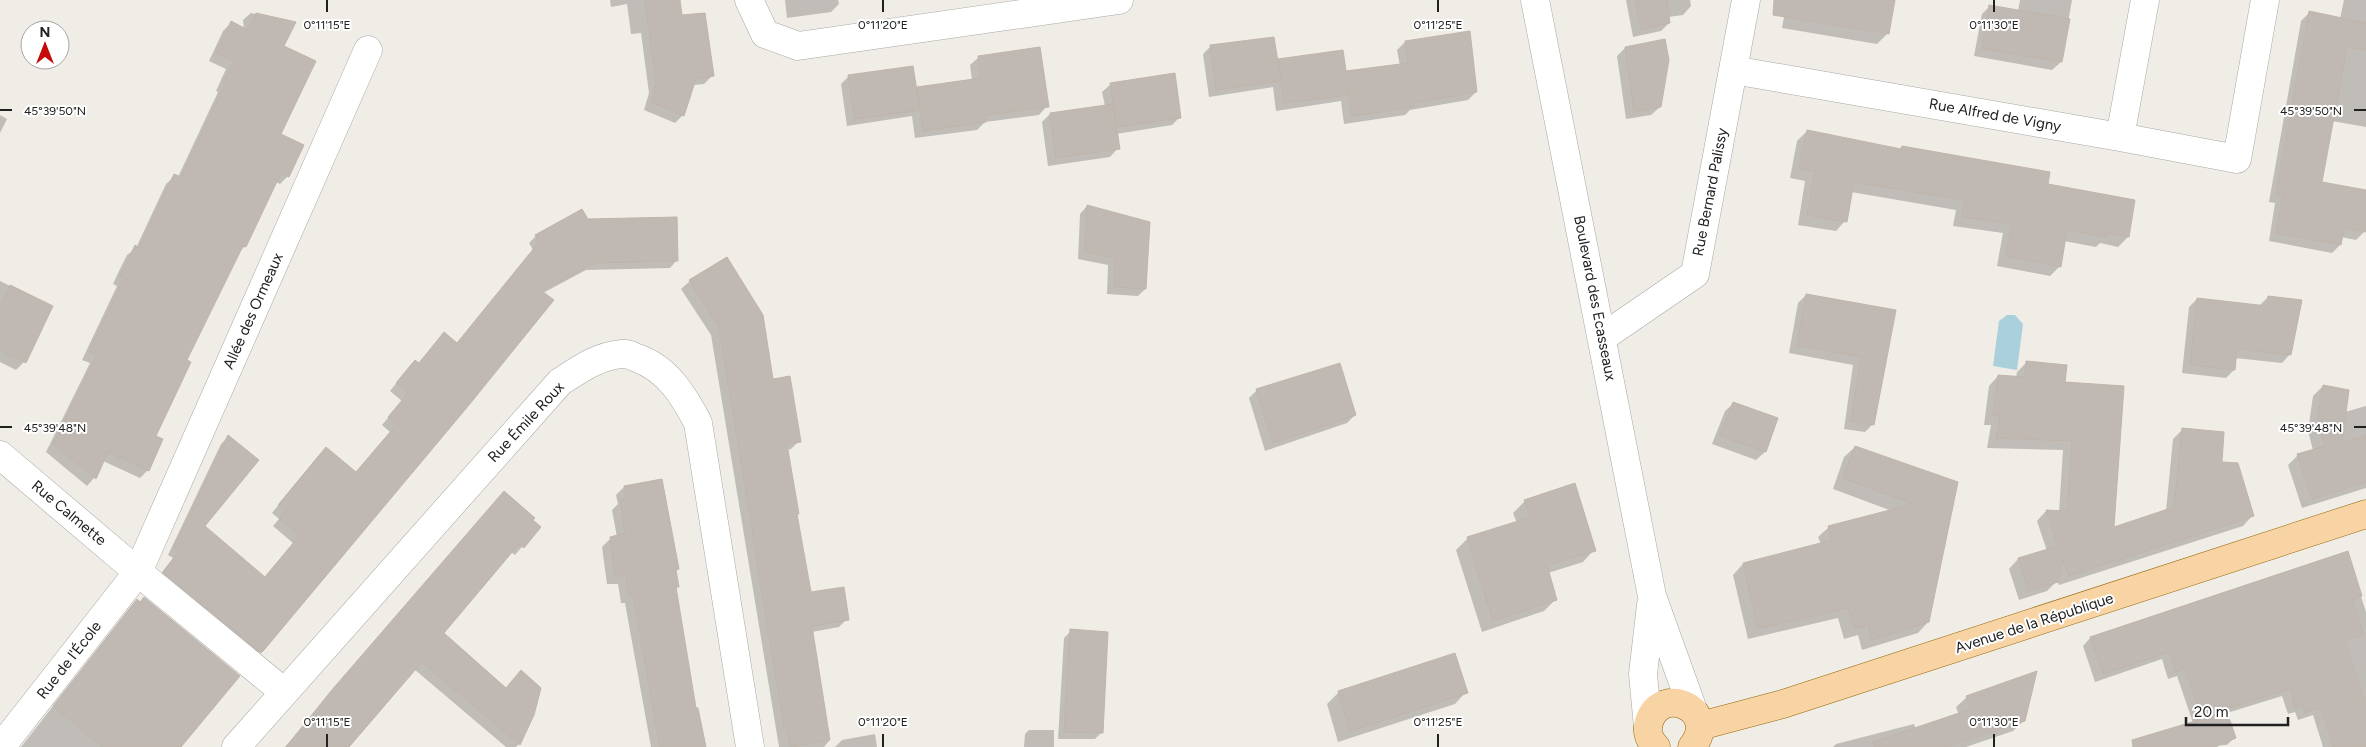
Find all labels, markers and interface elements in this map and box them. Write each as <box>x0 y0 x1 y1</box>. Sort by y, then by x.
text: 0°11'15"E <box>303 18 351 32</box>
text: 0°11'20"E <box>858 18 908 32</box>
text: 0°11'25"E <box>1414 18 1462 32</box>
text: 0°11'30"E <box>1969 18 2019 32</box>
north arrow <box>20 20 70 70</box>
text: N <box>40 24 50 41</box>
street label: Rue Alfred de Vigny <box>1927 95 2063 136</box>
text: 45°39'50"N <box>24 104 86 118</box>
text: 45°39'50"N <box>2280 104 2342 118</box>
street label: Rue Bernard Palissy <box>1689 126 1731 258</box>
street label: Boulevard des Ecasseaux <box>1570 214 1620 382</box>
street label: Allée des Ormeaux <box>219 250 287 372</box>
street label: Rue Émile Roux <box>484 378 568 466</box>
text: 45°39'48"N <box>24 421 86 435</box>
text: 45°39'48"N <box>2280 421 2342 435</box>
street label: Rue Calmette <box>28 477 110 549</box>
street label: Avenue de la République <box>1953 589 2115 657</box>
street label: Rue de l'École <box>33 617 105 703</box>
scale bar <box>2186 694 2288 726</box>
text: 20 m <box>2194 703 2228 721</box>
text: 0°11'15"E <box>303 715 351 729</box>
text: 0°11'20"E <box>858 715 908 729</box>
text: 0°11'25"E <box>1414 715 1462 729</box>
text: 0°11'30"E <box>1969 715 2019 729</box>

